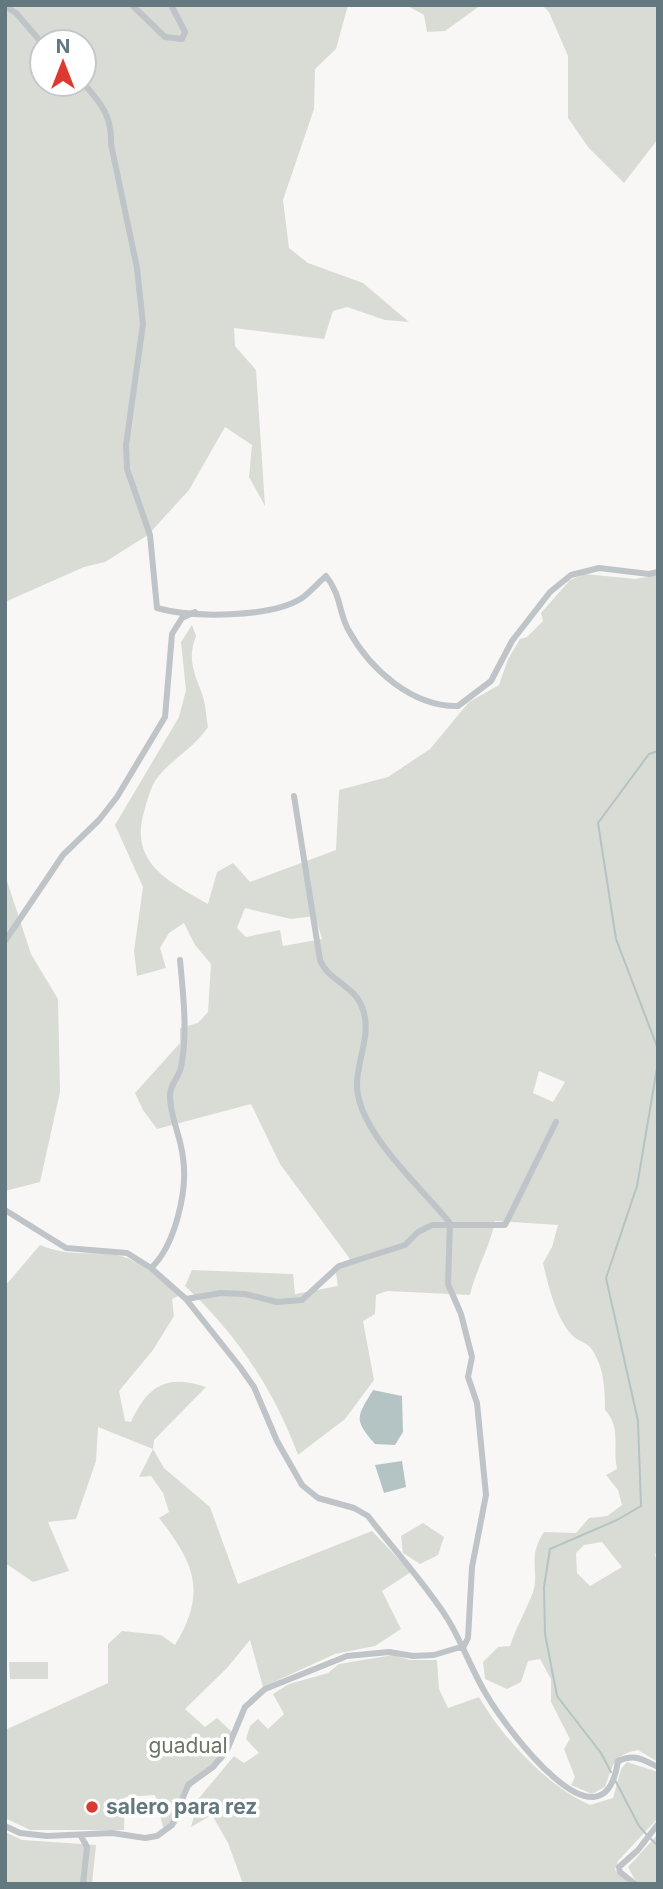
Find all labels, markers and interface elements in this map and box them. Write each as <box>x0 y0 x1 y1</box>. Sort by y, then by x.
north arrow <box>28 28 98 98</box>
text: N <box>56 35 70 58</box>
park label: guadual <box>148 1733 228 1758</box>
place label: salero para rez <box>106 1794 257 1819</box>
marker: salero para rez <box>84 1799 100 1815</box>

